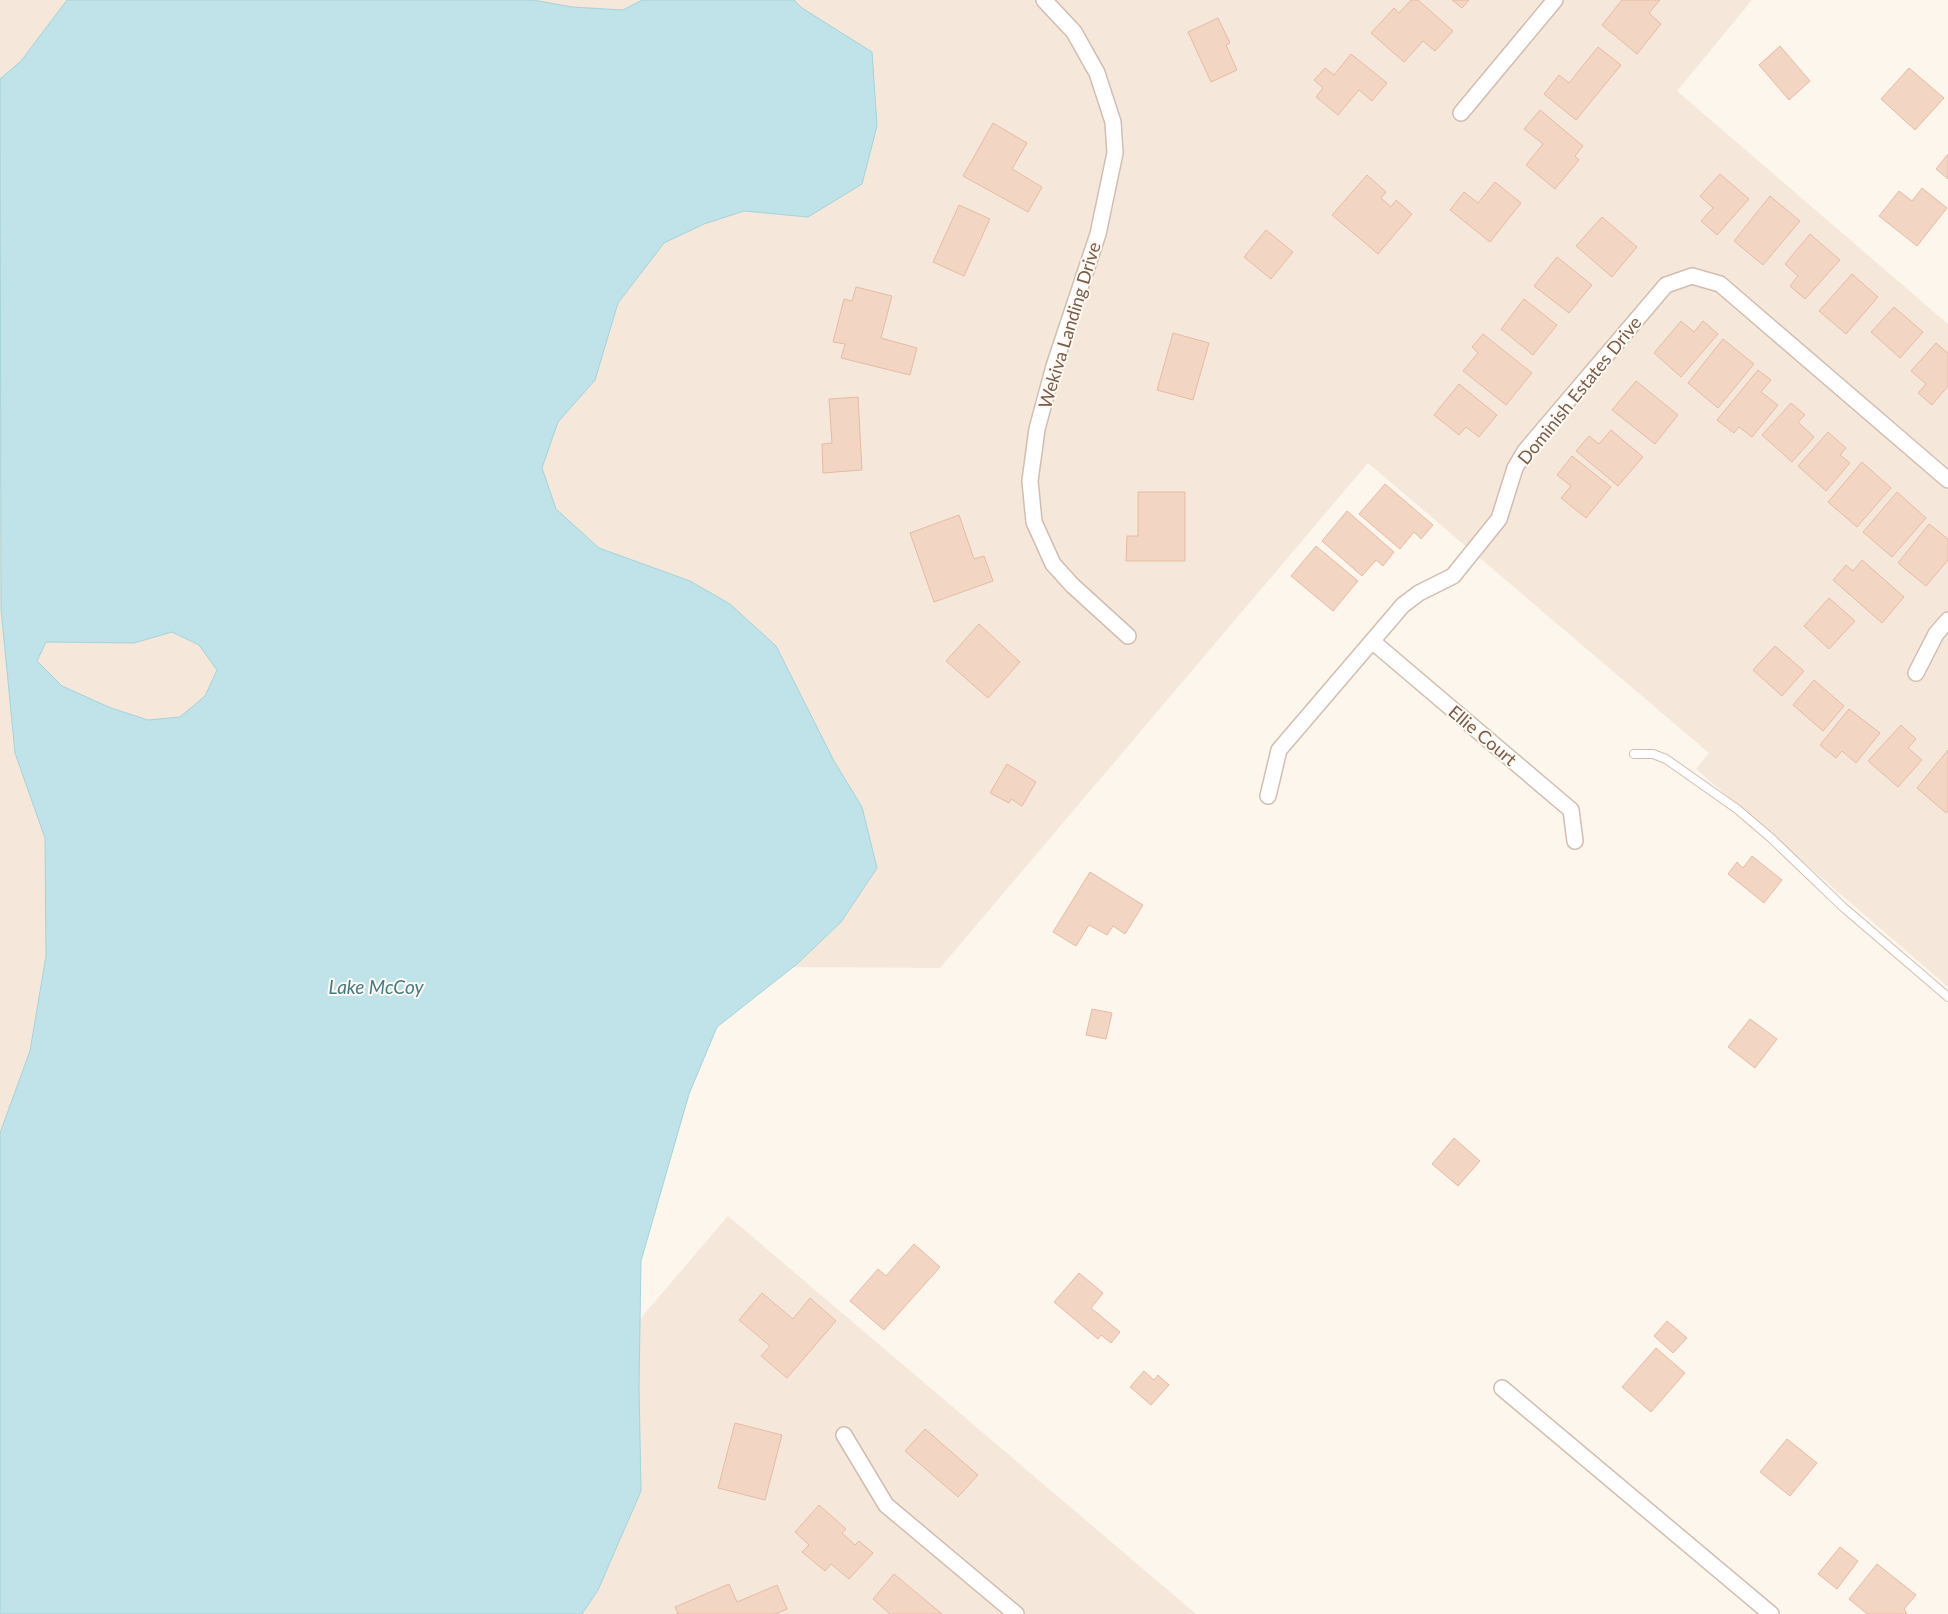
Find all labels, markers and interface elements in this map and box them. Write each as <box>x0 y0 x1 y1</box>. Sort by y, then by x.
street label: Wekiva Landing Drive <box>1033 239 1105 411</box>
street label: Dominish Estates Drive <box>1512 311 1646 469</box>
street label: Ellie Court <box>1444 700 1522 770</box>
water label: Lake McCoy <box>328 975 424 998</box>

